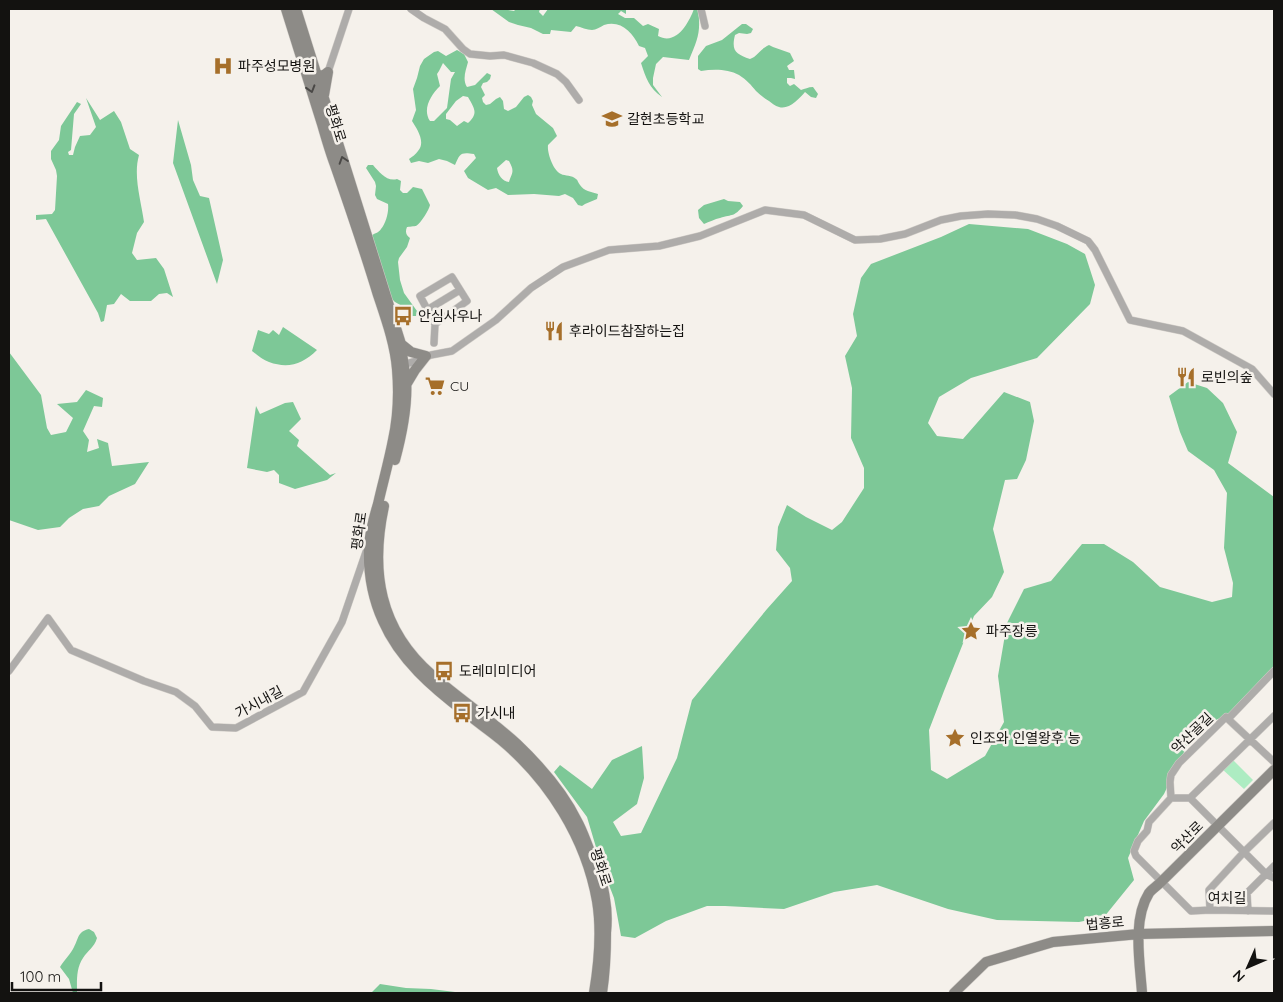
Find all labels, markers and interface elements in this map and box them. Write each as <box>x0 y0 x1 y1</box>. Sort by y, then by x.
hospital icon: 파주성모병원 <box>212 55 234 77</box>
place label: 파주성모병원 <box>238 57 315 75</box>
one-way arrow <box>305 84 315 92</box>
street label: 평화로 <box>322 102 350 144</box>
school or university icon: 갈현초등학교 <box>601 108 623 130</box>
place label: 갈현초등학교 <box>627 110 704 128</box>
one-way arrow <box>338 157 348 165</box>
bus stop icon: 안심사우나 <box>392 305 414 327</box>
place label: 안심사우나 <box>418 307 483 325</box>
restaurant icon: 후라이드참잘하는집 <box>543 320 565 342</box>
place label: 후라이드참잘하는집 <box>569 322 685 340</box>
restaurant icon: 로빈의숲 <box>1175 366 1197 388</box>
place label: 로빈의숲 <box>1201 368 1253 386</box>
supermarket icon: CU <box>424 375 446 397</box>
place label: CU <box>450 377 469 395</box>
street label: 평화로 <box>347 510 371 551</box>
place icon: 파주장릉 <box>960 620 982 642</box>
place label: 파주장릉 <box>986 622 1038 640</box>
bus stop icon: 도레미미디어 <box>433 660 455 682</box>
place label: 도레미미디어 <box>459 662 536 680</box>
street label: 가시내길 <box>232 682 286 722</box>
bus stop icon: 가시내 <box>451 702 473 724</box>
place label: 가시내 <box>477 704 516 722</box>
street label: 약산골길 <box>1167 709 1217 757</box>
place icon: 인조와 인열왕후 능 <box>944 727 966 749</box>
place label: 인조와 인열왕후 능 <box>970 729 1081 747</box>
street label: 약산로 <box>1167 817 1207 857</box>
street label: 평화로 <box>586 846 616 888</box>
street label: 여치길 <box>1208 889 1246 907</box>
street label: 법흥로 <box>1085 912 1125 934</box>
north arrow <box>1223 942 1273 992</box>
scale bar <box>12 960 101 992</box>
text: N <box>1229 966 1249 986</box>
text: 100 m <box>20 967 61 986</box>

